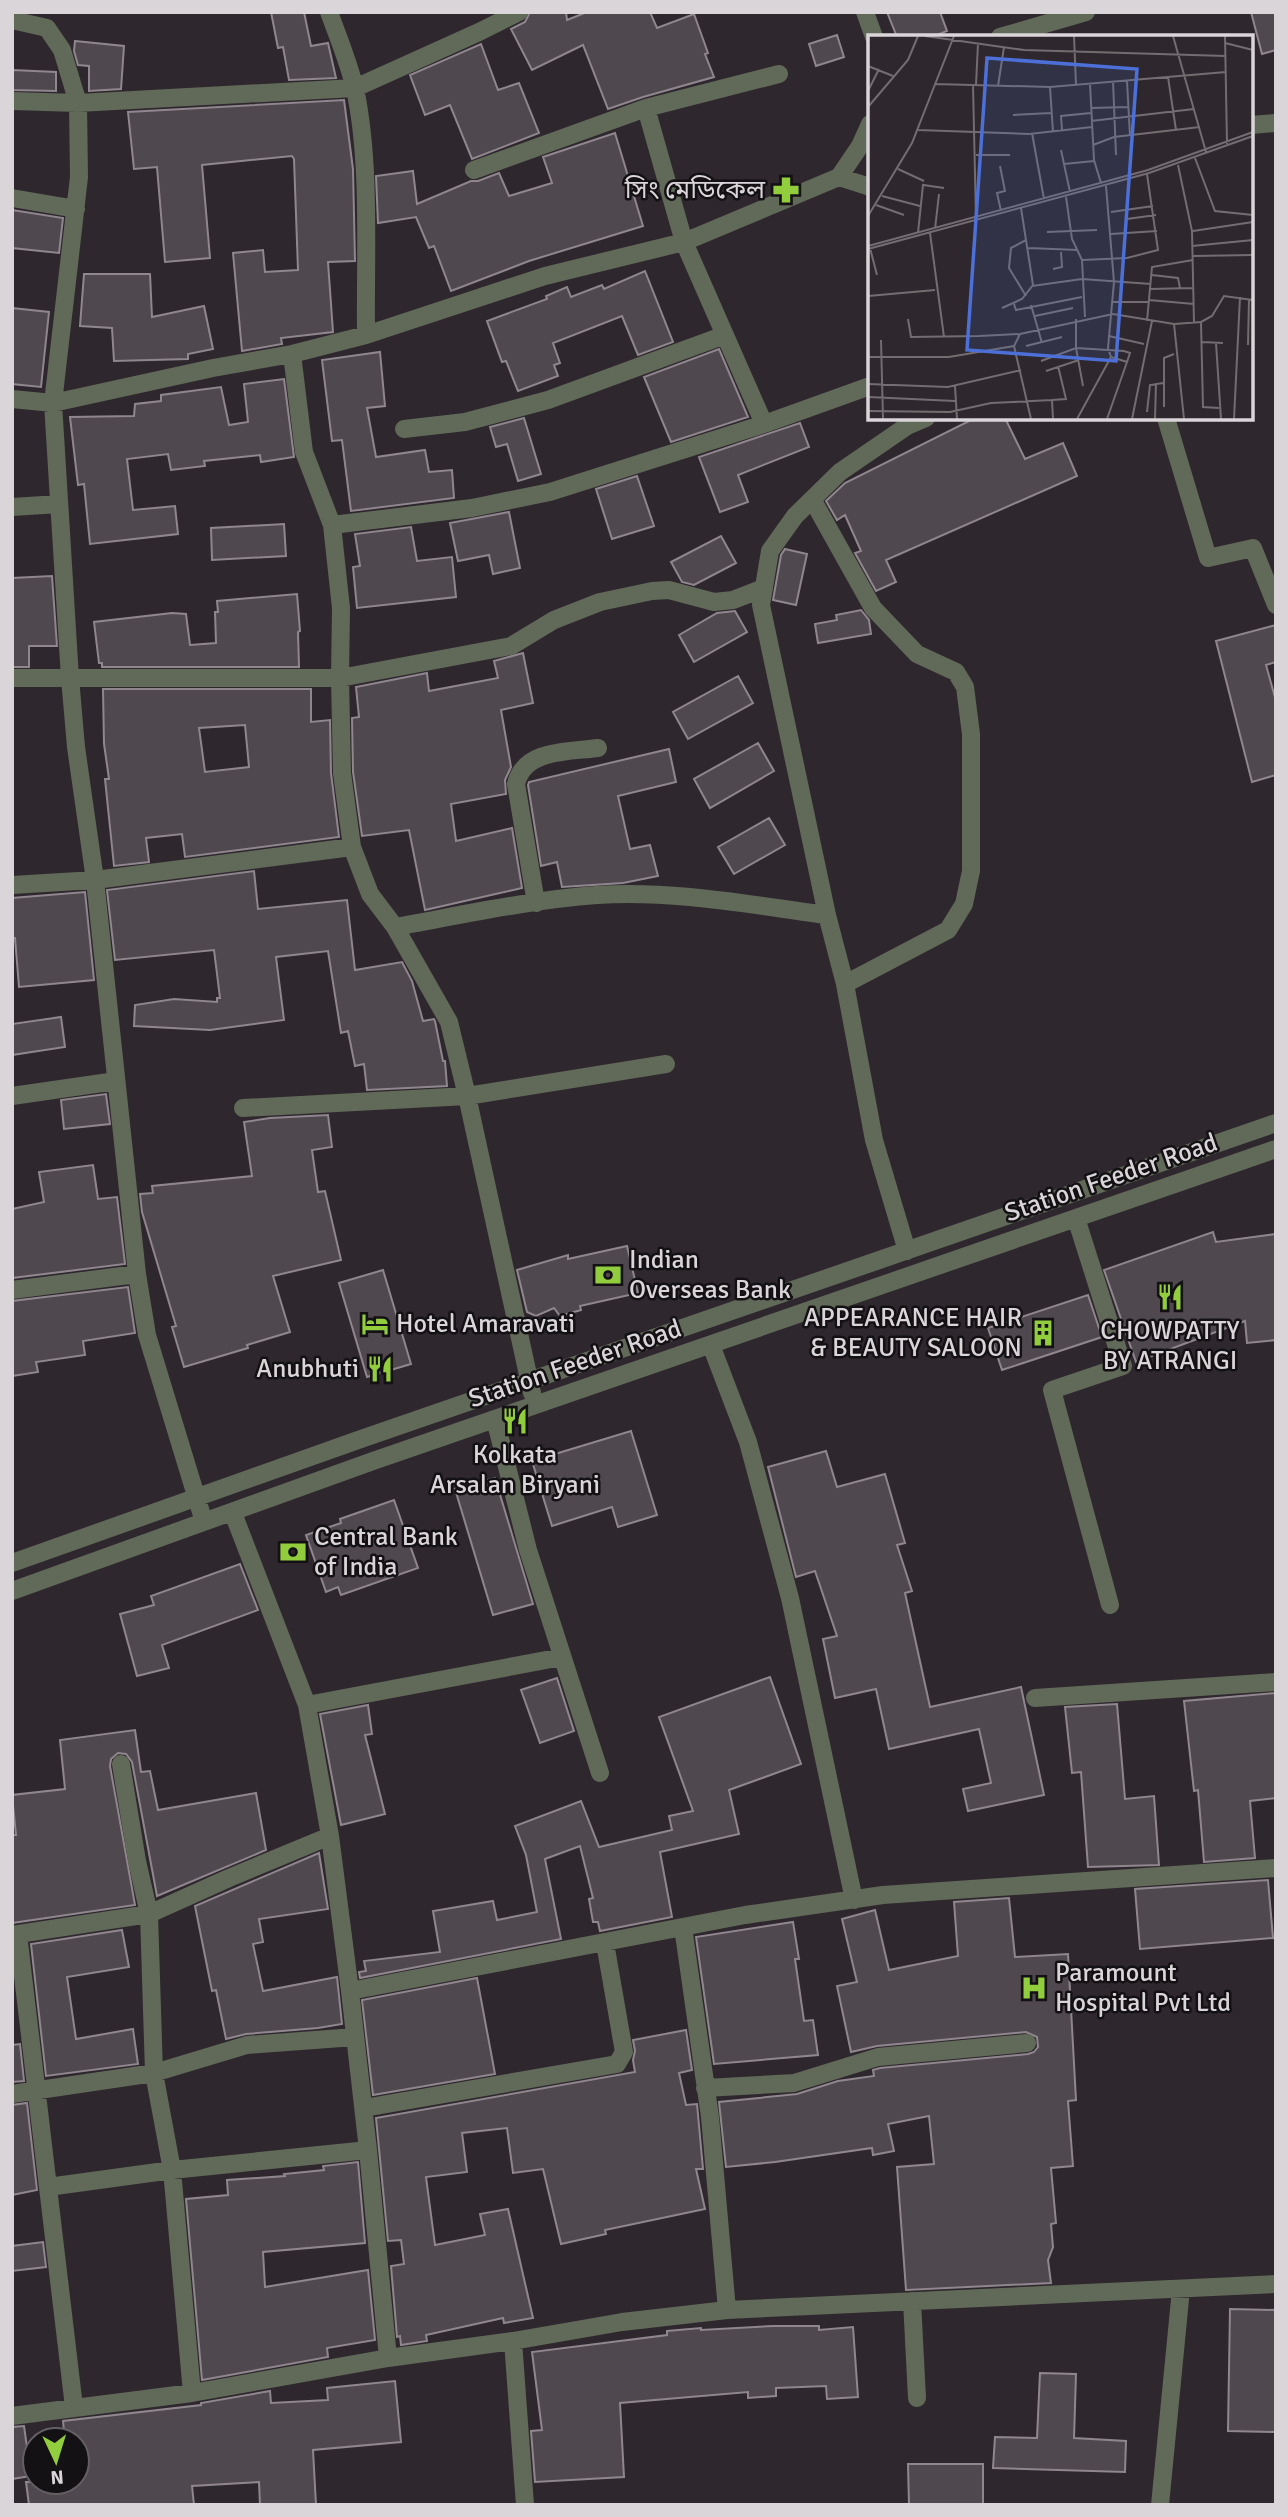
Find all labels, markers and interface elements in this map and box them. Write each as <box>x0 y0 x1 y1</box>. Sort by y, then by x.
inset map <box>868 35 1253 420</box>
place label: সিং মেডিকেল <box>624 174 766 206</box>
pharmacy icon: সিং মেডিকেল <box>771 175 801 205</box>
street label: Station Feeder Road <box>1000 1127 1222 1229</box>
place label: Indian Overseas Bank <box>629 1244 791 1306</box>
bank icon: Indian Overseas Bank <box>593 1260 623 1290</box>
restaurant icon: CHOWPATTY BY ATRANGI <box>1155 1282 1185 1312</box>
place label: APPEARANCE HAIR & BEAUTY SALOON <box>804 1302 1022 1364</box>
place label: Hotel Amaravati <box>396 1308 575 1340</box>
hotel icon: Hotel Amaravati <box>360 1309 390 1339</box>
street label: Station Feeder Road <box>464 1313 686 1415</box>
place label: CHOWPATTY BY ATRANGI <box>1100 1315 1240 1377</box>
building icon: APPEARANCE HAIR & BEAUTY SALOON <box>1028 1318 1058 1348</box>
place label: Anubhuti <box>256 1353 359 1385</box>
restaurant icon: Anubhuti <box>365 1354 395 1384</box>
restaurant icon: Kolkata Arsalan Biryani <box>500 1406 530 1436</box>
place label: Kolkata Arsalan Biryani <box>430 1439 600 1501</box>
place label: Central Bank of India <box>314 1521 458 1583</box>
bank icon: Central Bank of India <box>278 1537 308 1567</box>
place label: Paramount Hospital Pvt Ltd <box>1055 1957 1231 2019</box>
hospital icon: Paramount Hospital Pvt Ltd <box>1019 1973 1049 2003</box>
north arrow <box>21 2426 91 2496</box>
text: N <box>50 2465 65 2489</box>

